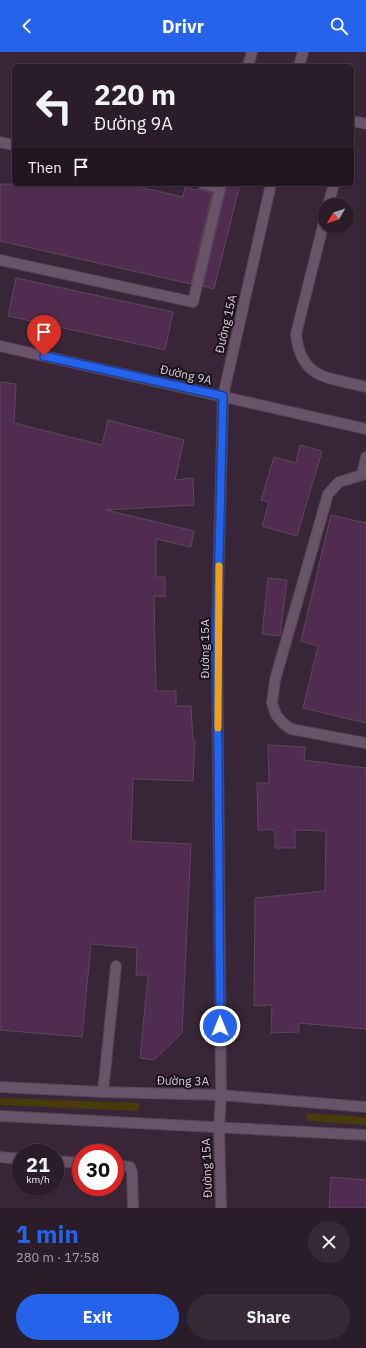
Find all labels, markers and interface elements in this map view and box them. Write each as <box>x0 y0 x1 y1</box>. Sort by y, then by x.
icon: back <box>16 15 38 37</box>
text: Drivr <box>162 15 204 38</box>
icon: search <box>328 15 350 37</box>
text: 220 m <box>94 76 176 113</box>
icon: left <box>28 80 80 132</box>
text: Đường 9A <box>94 112 173 135</box>
icon: arrive <box>70 156 92 178</box>
text: Then <box>28 158 62 177</box>
north arrow <box>318 198 354 234</box>
map controls <box>318 198 354 234</box>
street label: Đường 15A <box>211 293 240 355</box>
pin <box>27 315 61 356</box>
icon: arrive <box>33 321 55 343</box>
street label: Đường 9A <box>159 361 214 388</box>
street label: Đường 15A <box>197 619 212 679</box>
position arrow <box>199 1005 241 1047</box>
street label: Đường 3A <box>157 1073 210 1088</box>
street label: Đường 15A <box>198 1138 215 1198</box>
speed limit sign: 30 <box>72 1144 124 1196</box>
text: 21 <box>26 1151 50 1178</box>
text: km/h <box>26 1173 50 1186</box>
text: 1 min <box>16 1218 79 1250</box>
button: close <box>308 1221 350 1263</box>
text: 280 m · 17:58 <box>16 1249 99 1266</box>
button: Exit <box>16 1294 179 1340</box>
button: Share <box>187 1294 350 1340</box>

